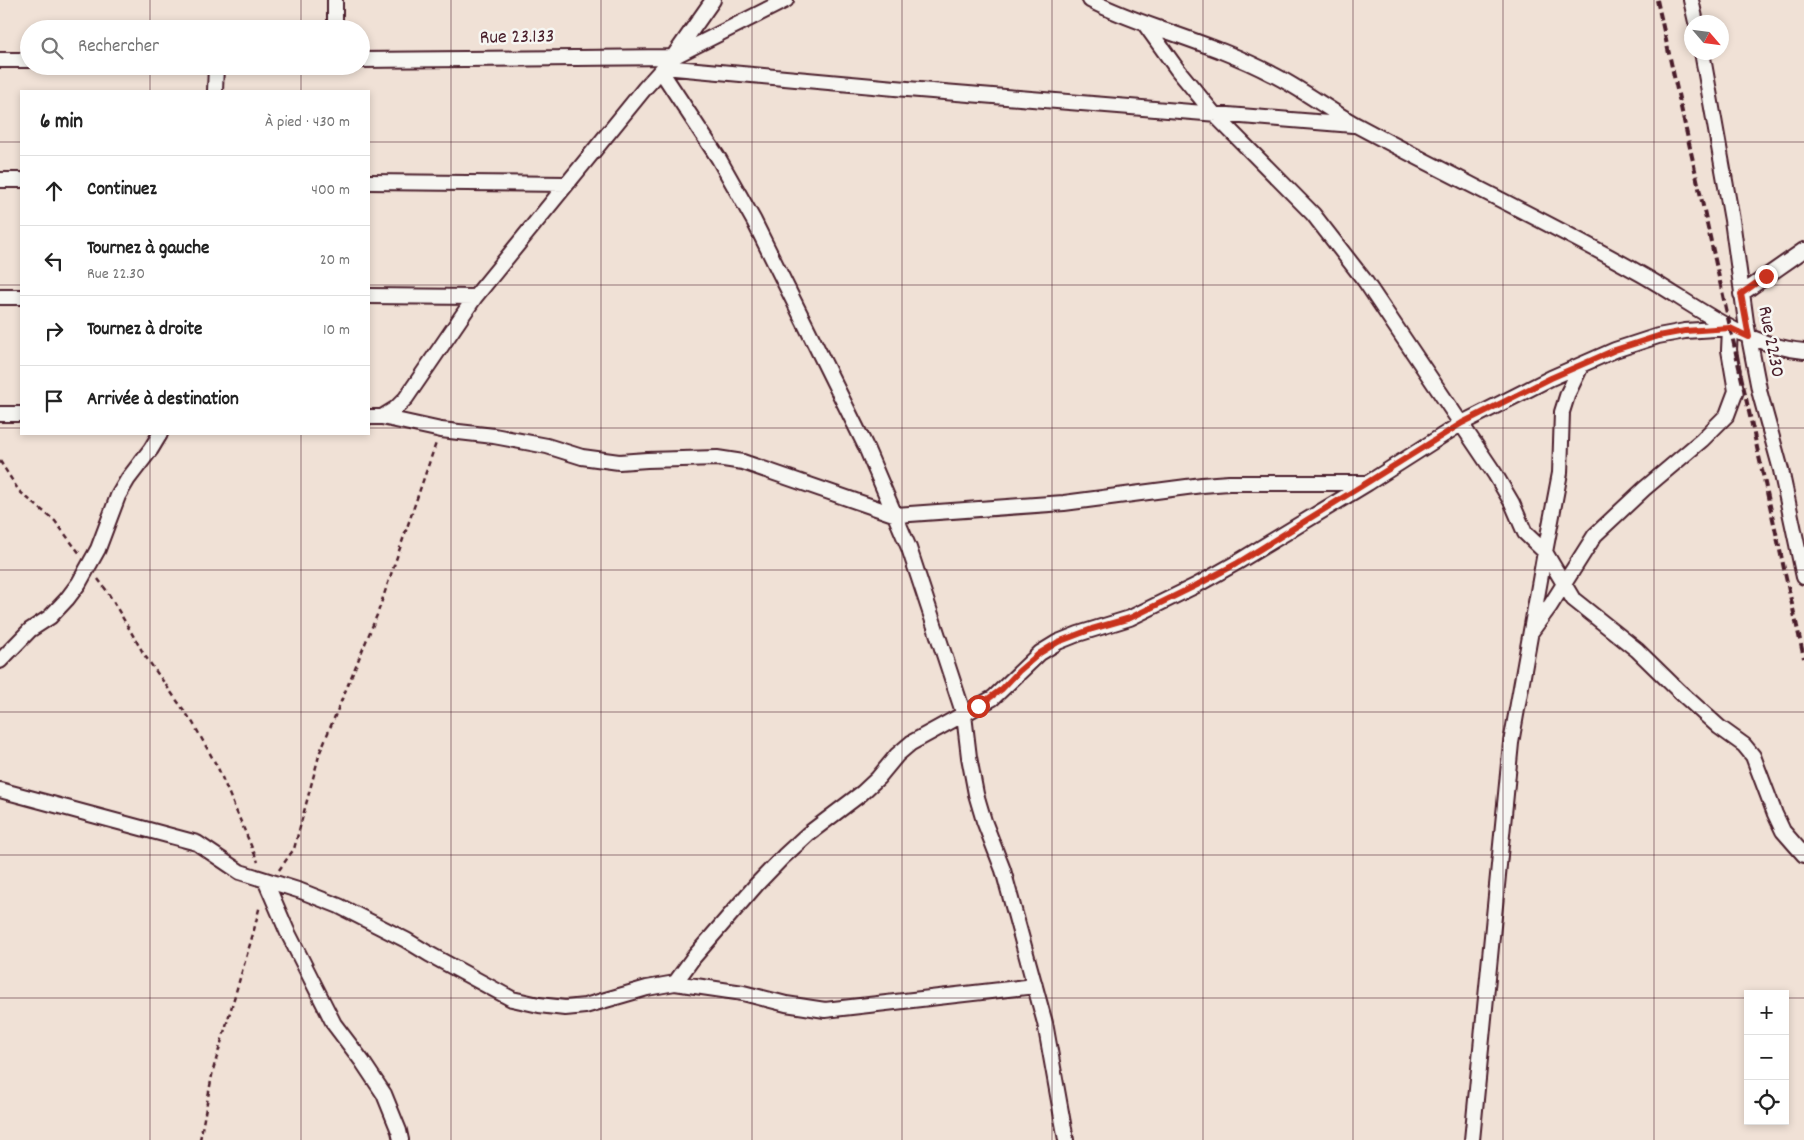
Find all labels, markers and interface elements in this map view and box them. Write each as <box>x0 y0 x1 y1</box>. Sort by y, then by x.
north arrow <box>1684 15 1729 60</box>
search box <box>20 20 370 75</box>
street label: Rue 23.133 <box>479 23 555 53</box>
icon: search <box>38 34 66 62</box>
text: Rechercher <box>78 34 159 61</box>
text: 6 min <box>40 108 83 138</box>
text: À pied · 430 m <box>265 111 350 134</box>
icon: ahead <box>40 177 68 205</box>
text: Continuez <box>87 177 157 204</box>
text: 400 m <box>311 179 350 202</box>
text: Tournez à gauche <box>87 236 209 263</box>
icon: left <box>40 247 68 275</box>
text: 20 m <box>320 249 350 272</box>
text: Rue 22.30 <box>87 263 145 286</box>
route end <box>1755 265 1778 288</box>
street label: Rue 22.30 <box>1749 304 1791 380</box>
icon: right <box>40 317 68 345</box>
text: Tournez à droite <box>87 317 202 344</box>
text: 10 m <box>323 319 350 342</box>
icon: arrive <box>40 387 68 415</box>
text: Arrivée à destination <box>87 387 239 414</box>
route start <box>967 695 990 718</box>
map controls <box>1744 990 1789 1125</box>
button: + <box>1744 990 1789 1035</box>
button: − <box>1744 1035 1789 1080</box>
button: locate <box>1744 1080 1789 1125</box>

